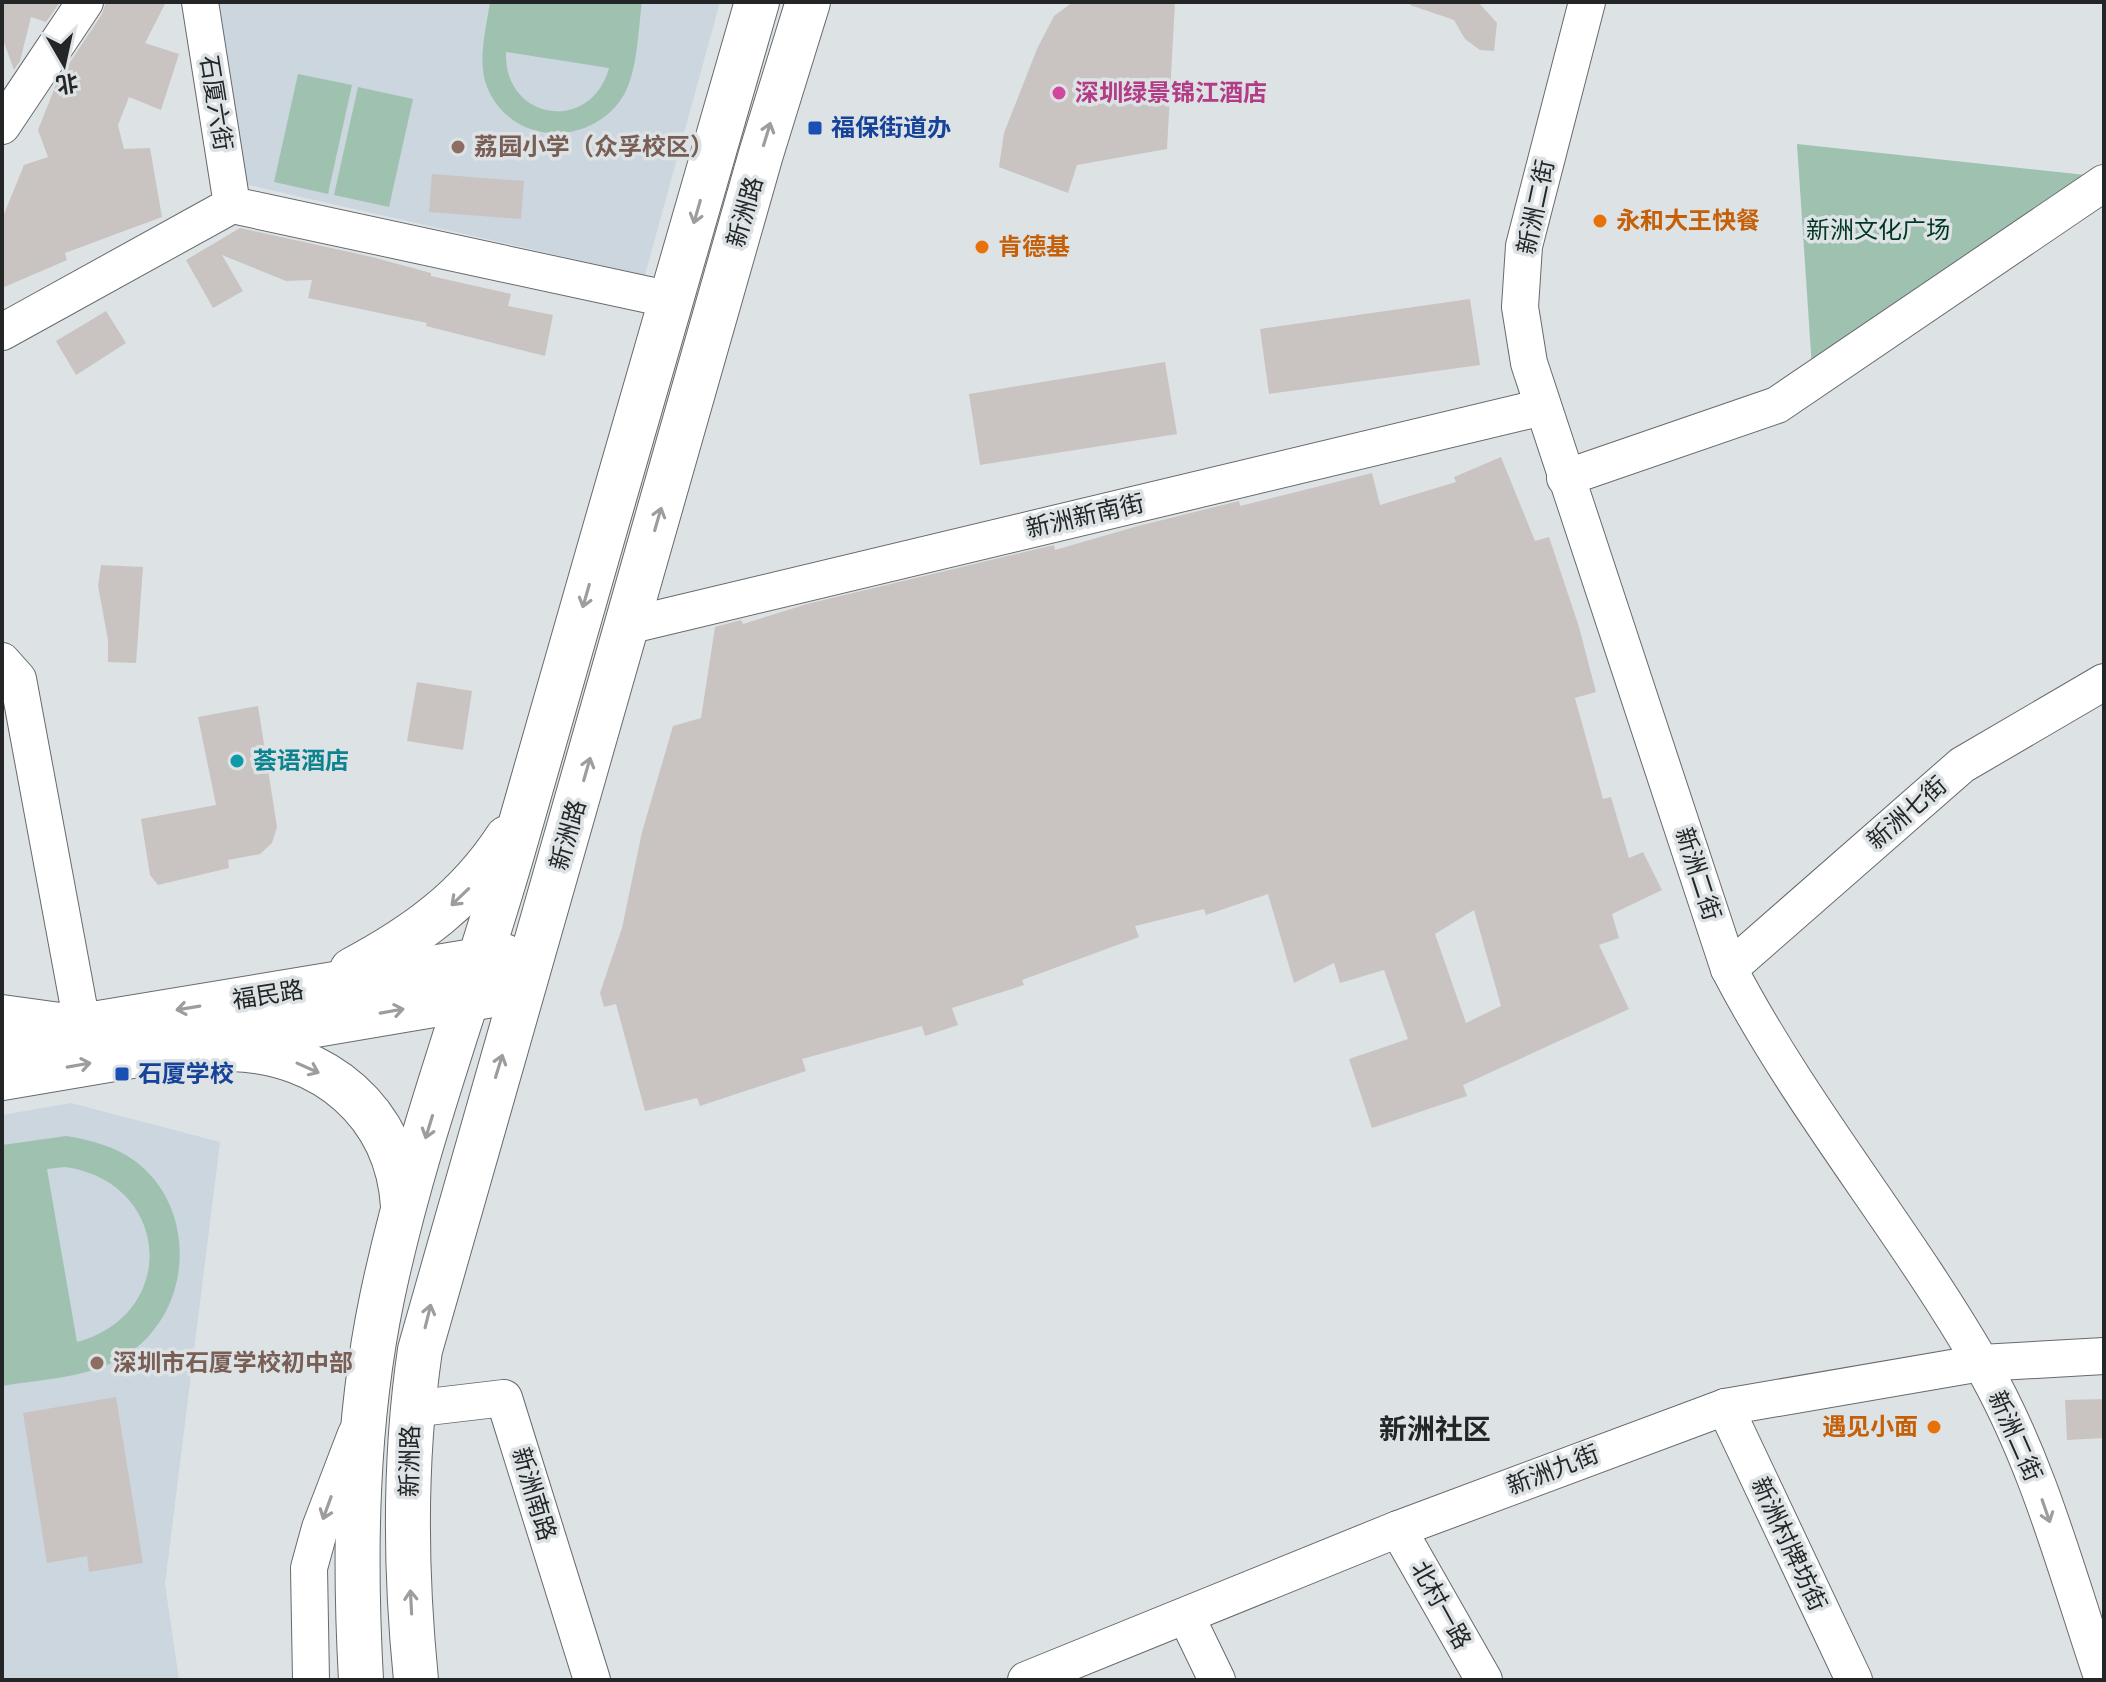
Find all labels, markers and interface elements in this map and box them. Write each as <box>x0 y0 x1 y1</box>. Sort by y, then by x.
north arrow <box>24 24 104 104</box>
street label: 石厦六街 <box>195 53 238 153</box>
text: 北 <box>54 69 80 98</box>
place label: 深圳绿景锦江酒店 <box>1075 78 1267 107</box>
marker: 深圳绿景锦江酒店 <box>1050 84 1068 102</box>
place label: 福保街道办 <box>831 113 951 142</box>
marker: 福保街道办 <box>806 119 824 137</box>
one-way arrow <box>761 122 775 147</box>
place label: 荔园小学（众孚校区） <box>474 132 714 161</box>
marker: 荔园小学（众孚校区） <box>449 138 467 156</box>
street label: 新洲二街 <box>1511 157 1560 257</box>
street label: 新洲路 <box>721 173 768 250</box>
one-way arrow <box>689 198 704 224</box>
place label: 永和大王快餐 <box>1616 206 1760 235</box>
marker: 永和大王快餐 <box>1591 212 1609 230</box>
park label: 新洲文化广场 <box>1806 215 1950 244</box>
place label: 肯德基 <box>998 232 1070 261</box>
marker: 肯德基 <box>973 238 991 256</box>
street label: 新洲新南街 <box>1023 488 1147 543</box>
one-way arrow <box>651 506 666 532</box>
one-way arrow <box>578 582 593 608</box>
place label: 荟语酒店 <box>253 746 349 775</box>
marker: 荟语酒店 <box>228 752 246 770</box>
one-way arrow <box>581 757 595 782</box>
street label: 新洲七街 <box>1861 770 1952 855</box>
street label: 新洲路 <box>544 796 591 873</box>
street label: 新洲二街 <box>1670 824 1727 924</box>
one-way arrow <box>450 887 470 906</box>
street label: 福民路 <box>230 975 306 1014</box>
one-way arrow <box>176 1001 202 1016</box>
one-way arrow <box>379 1003 404 1018</box>
one-way arrow <box>492 1053 507 1079</box>
one-way arrow <box>66 1057 91 1072</box>
place label: 石厦学校 <box>138 1059 234 1088</box>
one-way arrow <box>296 1061 320 1076</box>
marker: 石厦学校 <box>113 1065 131 1083</box>
one-way arrow <box>421 1114 435 1139</box>
one-way arrow <box>422 1304 437 1329</box>
place label: 深圳市石厦学校初中部 <box>113 1348 353 1377</box>
marker: 深圳市石厦学校初中部 <box>88 1354 106 1372</box>
street label: 新洲二街 <box>1983 1386 2048 1486</box>
place label: 遇见小面 <box>1822 1412 1918 1441</box>
district label: 新洲社区 <box>1379 1413 1491 1446</box>
marker: 遇见小面 <box>1925 1418 1943 1436</box>
street label: 新洲路 <box>394 1425 425 1497</box>
street label: 新洲九街 <box>1503 1439 1603 1500</box>
street label: 新洲南路 <box>507 1444 562 1544</box>
street label: 新洲村牌坊街 <box>1746 1472 1833 1615</box>
one-way arrow <box>318 1496 333 1521</box>
one-way arrow <box>2039 1498 2054 1523</box>
street label: 北村一路 <box>1405 1556 1477 1654</box>
one-way arrow <box>403 1589 418 1616</box>

